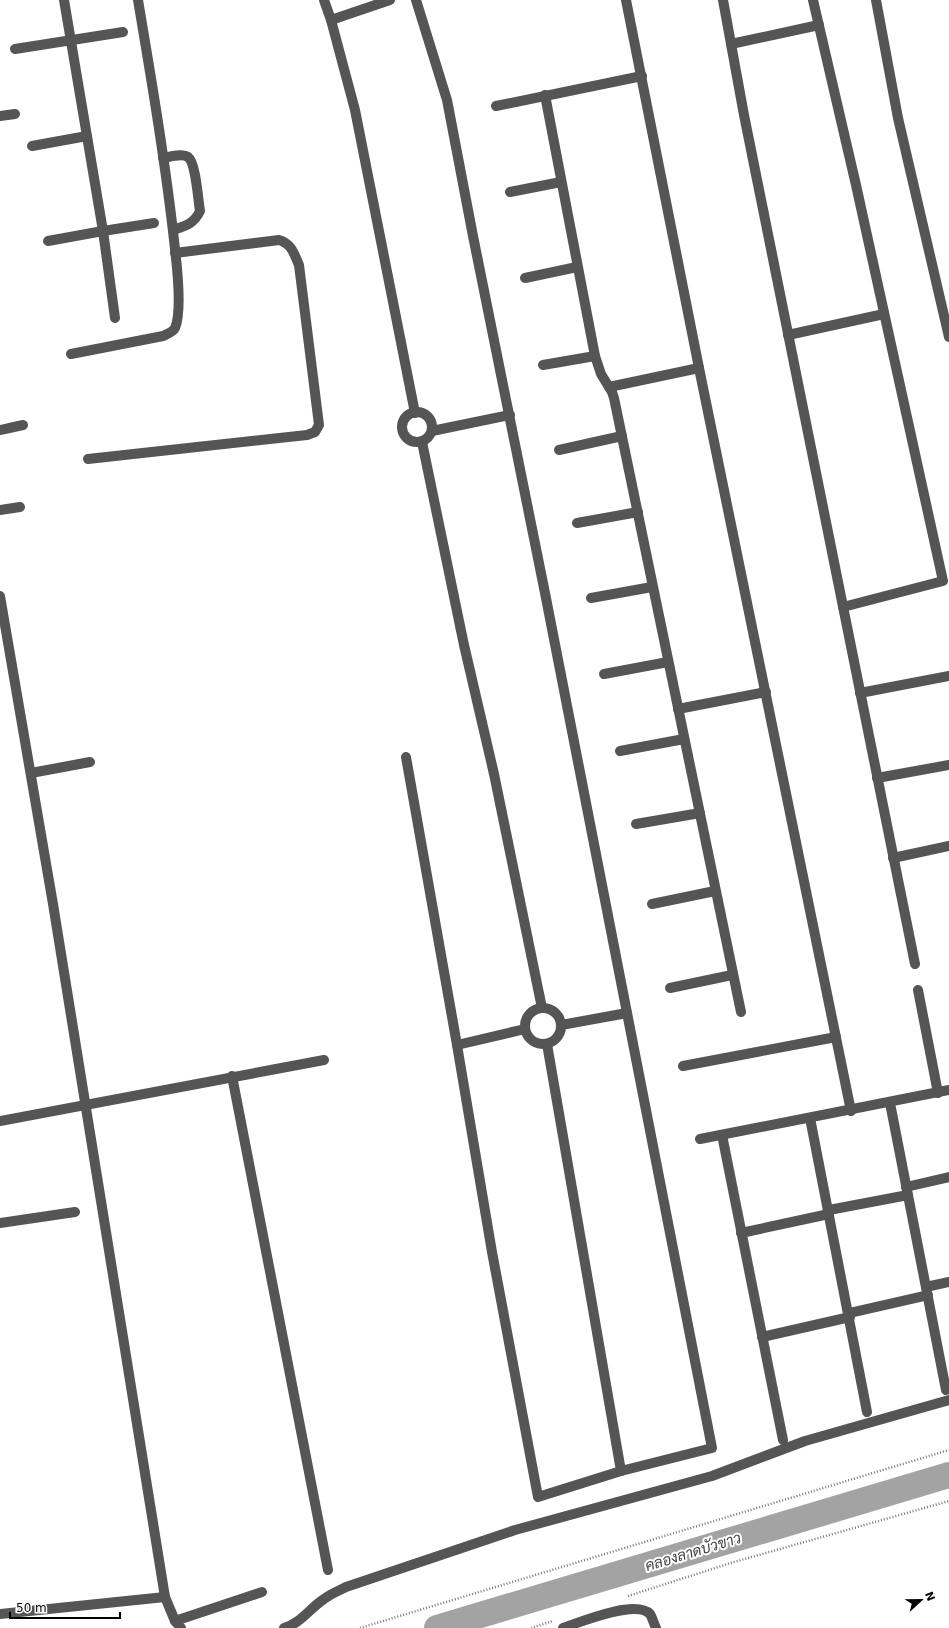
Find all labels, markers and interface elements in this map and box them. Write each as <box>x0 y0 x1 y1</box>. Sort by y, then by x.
water label: คลองลาดบัวขาว <box>643 1529 743 1575</box>
north arrow <box>901 1580 941 1620</box>
text: N <box>922 1590 938 1603</box>
scale bar <box>10 1594 120 1620</box>
text: 50 m <box>16 1601 47 1615</box>

